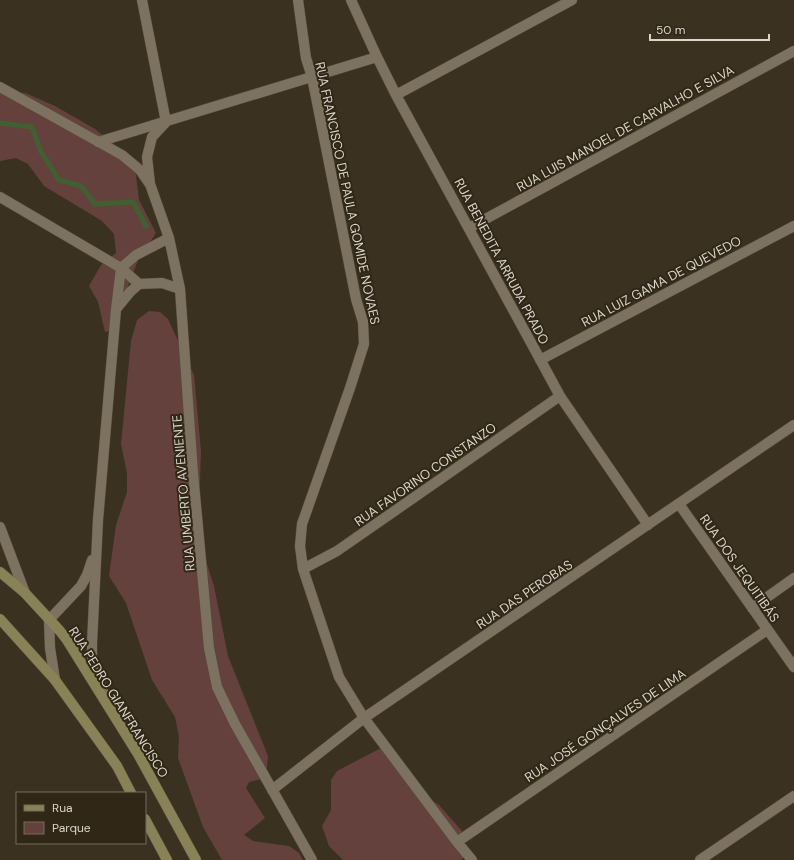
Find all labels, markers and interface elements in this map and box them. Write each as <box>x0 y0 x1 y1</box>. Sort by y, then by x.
scale bar <box>650 16 769 42</box>
text: 50 m <box>656 22 685 38</box>
street label: RUA FRANCISCO DE PAULA GOMIDE NOVAES <box>311 60 384 326</box>
street label: RUA LUIS MANOEL DE CARVALHO E SILVA <box>514 61 737 196</box>
street label: RUA BENEDITA ARRUDA PRADO <box>450 175 553 347</box>
street label: RUA LUIZ GAMA DE QUEVEDO <box>578 232 744 331</box>
street label: RUA UMBERTO AVENIENTE <box>168 414 199 572</box>
street label: RUA FAVORINO CONSTANZO <box>351 419 500 530</box>
street label: RUA DOS JEQUITIBÁS <box>696 511 784 625</box>
street label: RUA DAS PEROBAS <box>473 556 576 633</box>
street label: RUA PEDRO GIANFRANCISCO <box>65 624 172 781</box>
street label: RUA JOSÉ GONÇALVES DE LIMA <box>521 664 690 786</box>
legend <box>16 792 146 844</box>
text: Rua <box>52 800 73 816</box>
text: Parque <box>52 820 91 836</box>

